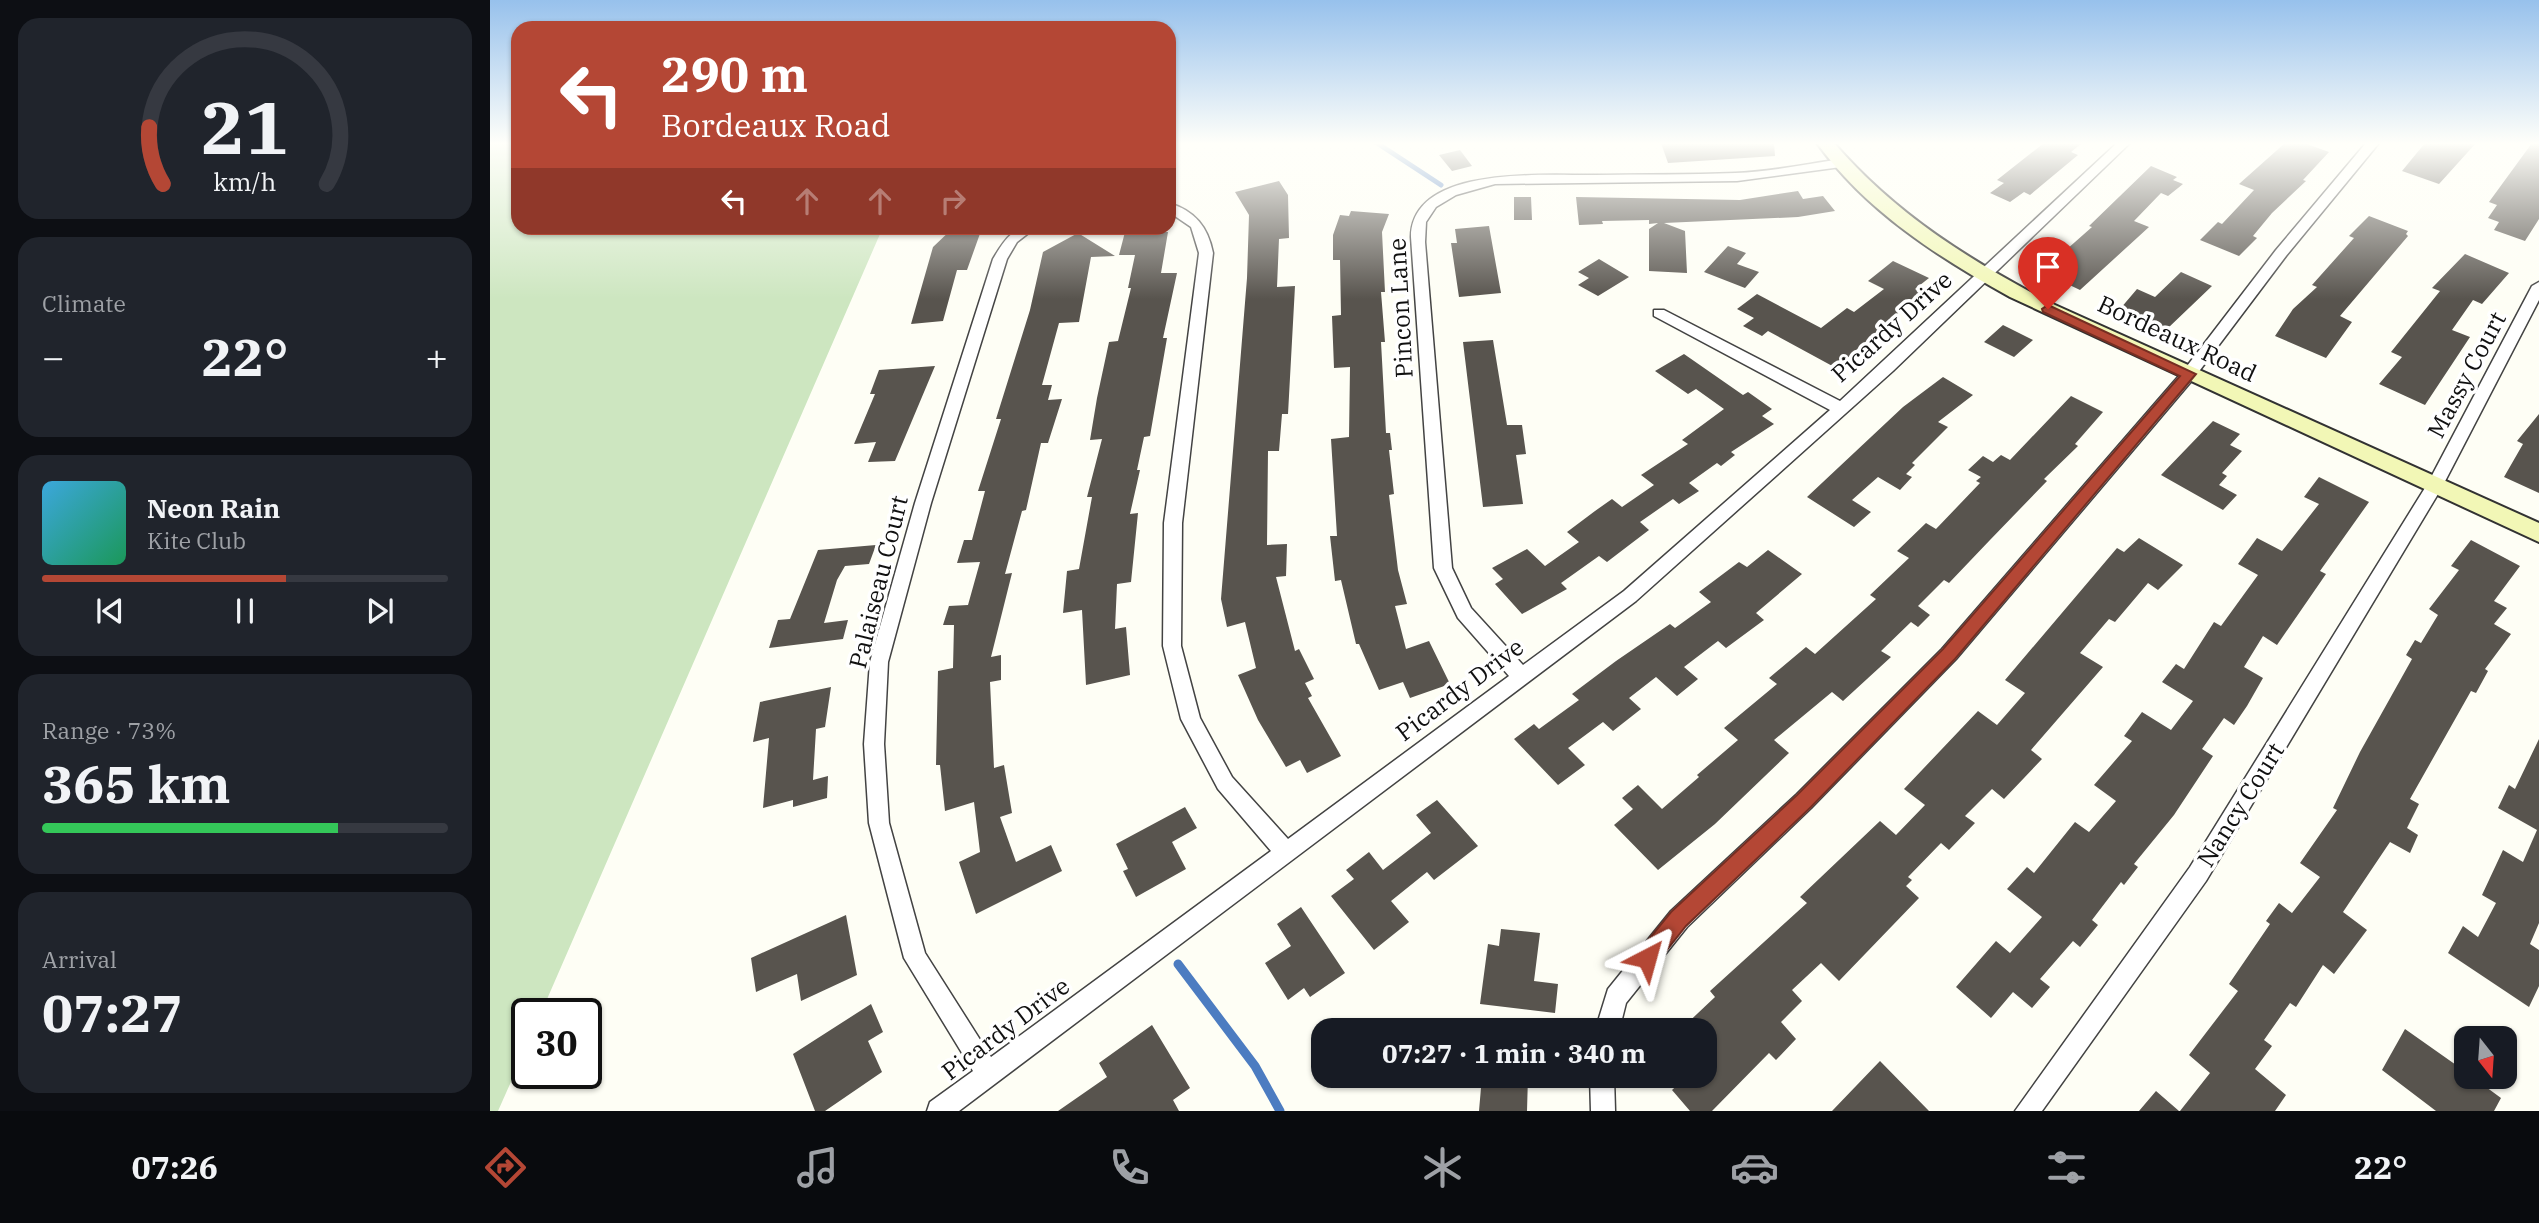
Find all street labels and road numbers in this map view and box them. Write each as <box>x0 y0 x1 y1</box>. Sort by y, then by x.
street label: Pincon Lane <box>1380 237 1420 379</box>
street label: Picardy Drive <box>1824 263 1959 389</box>
street label: Bordeaux Road <box>2093 287 2262 389</box>
street label: Massy Court <box>2419 306 2513 443</box>
street label: Palaiseau Court <box>841 492 915 671</box>
street label: Picardy Drive <box>1389 631 1530 748</box>
street label: Nancy Court <box>2189 736 2291 873</box>
street label: Picardy Drive <box>935 970 1076 1087</box>

